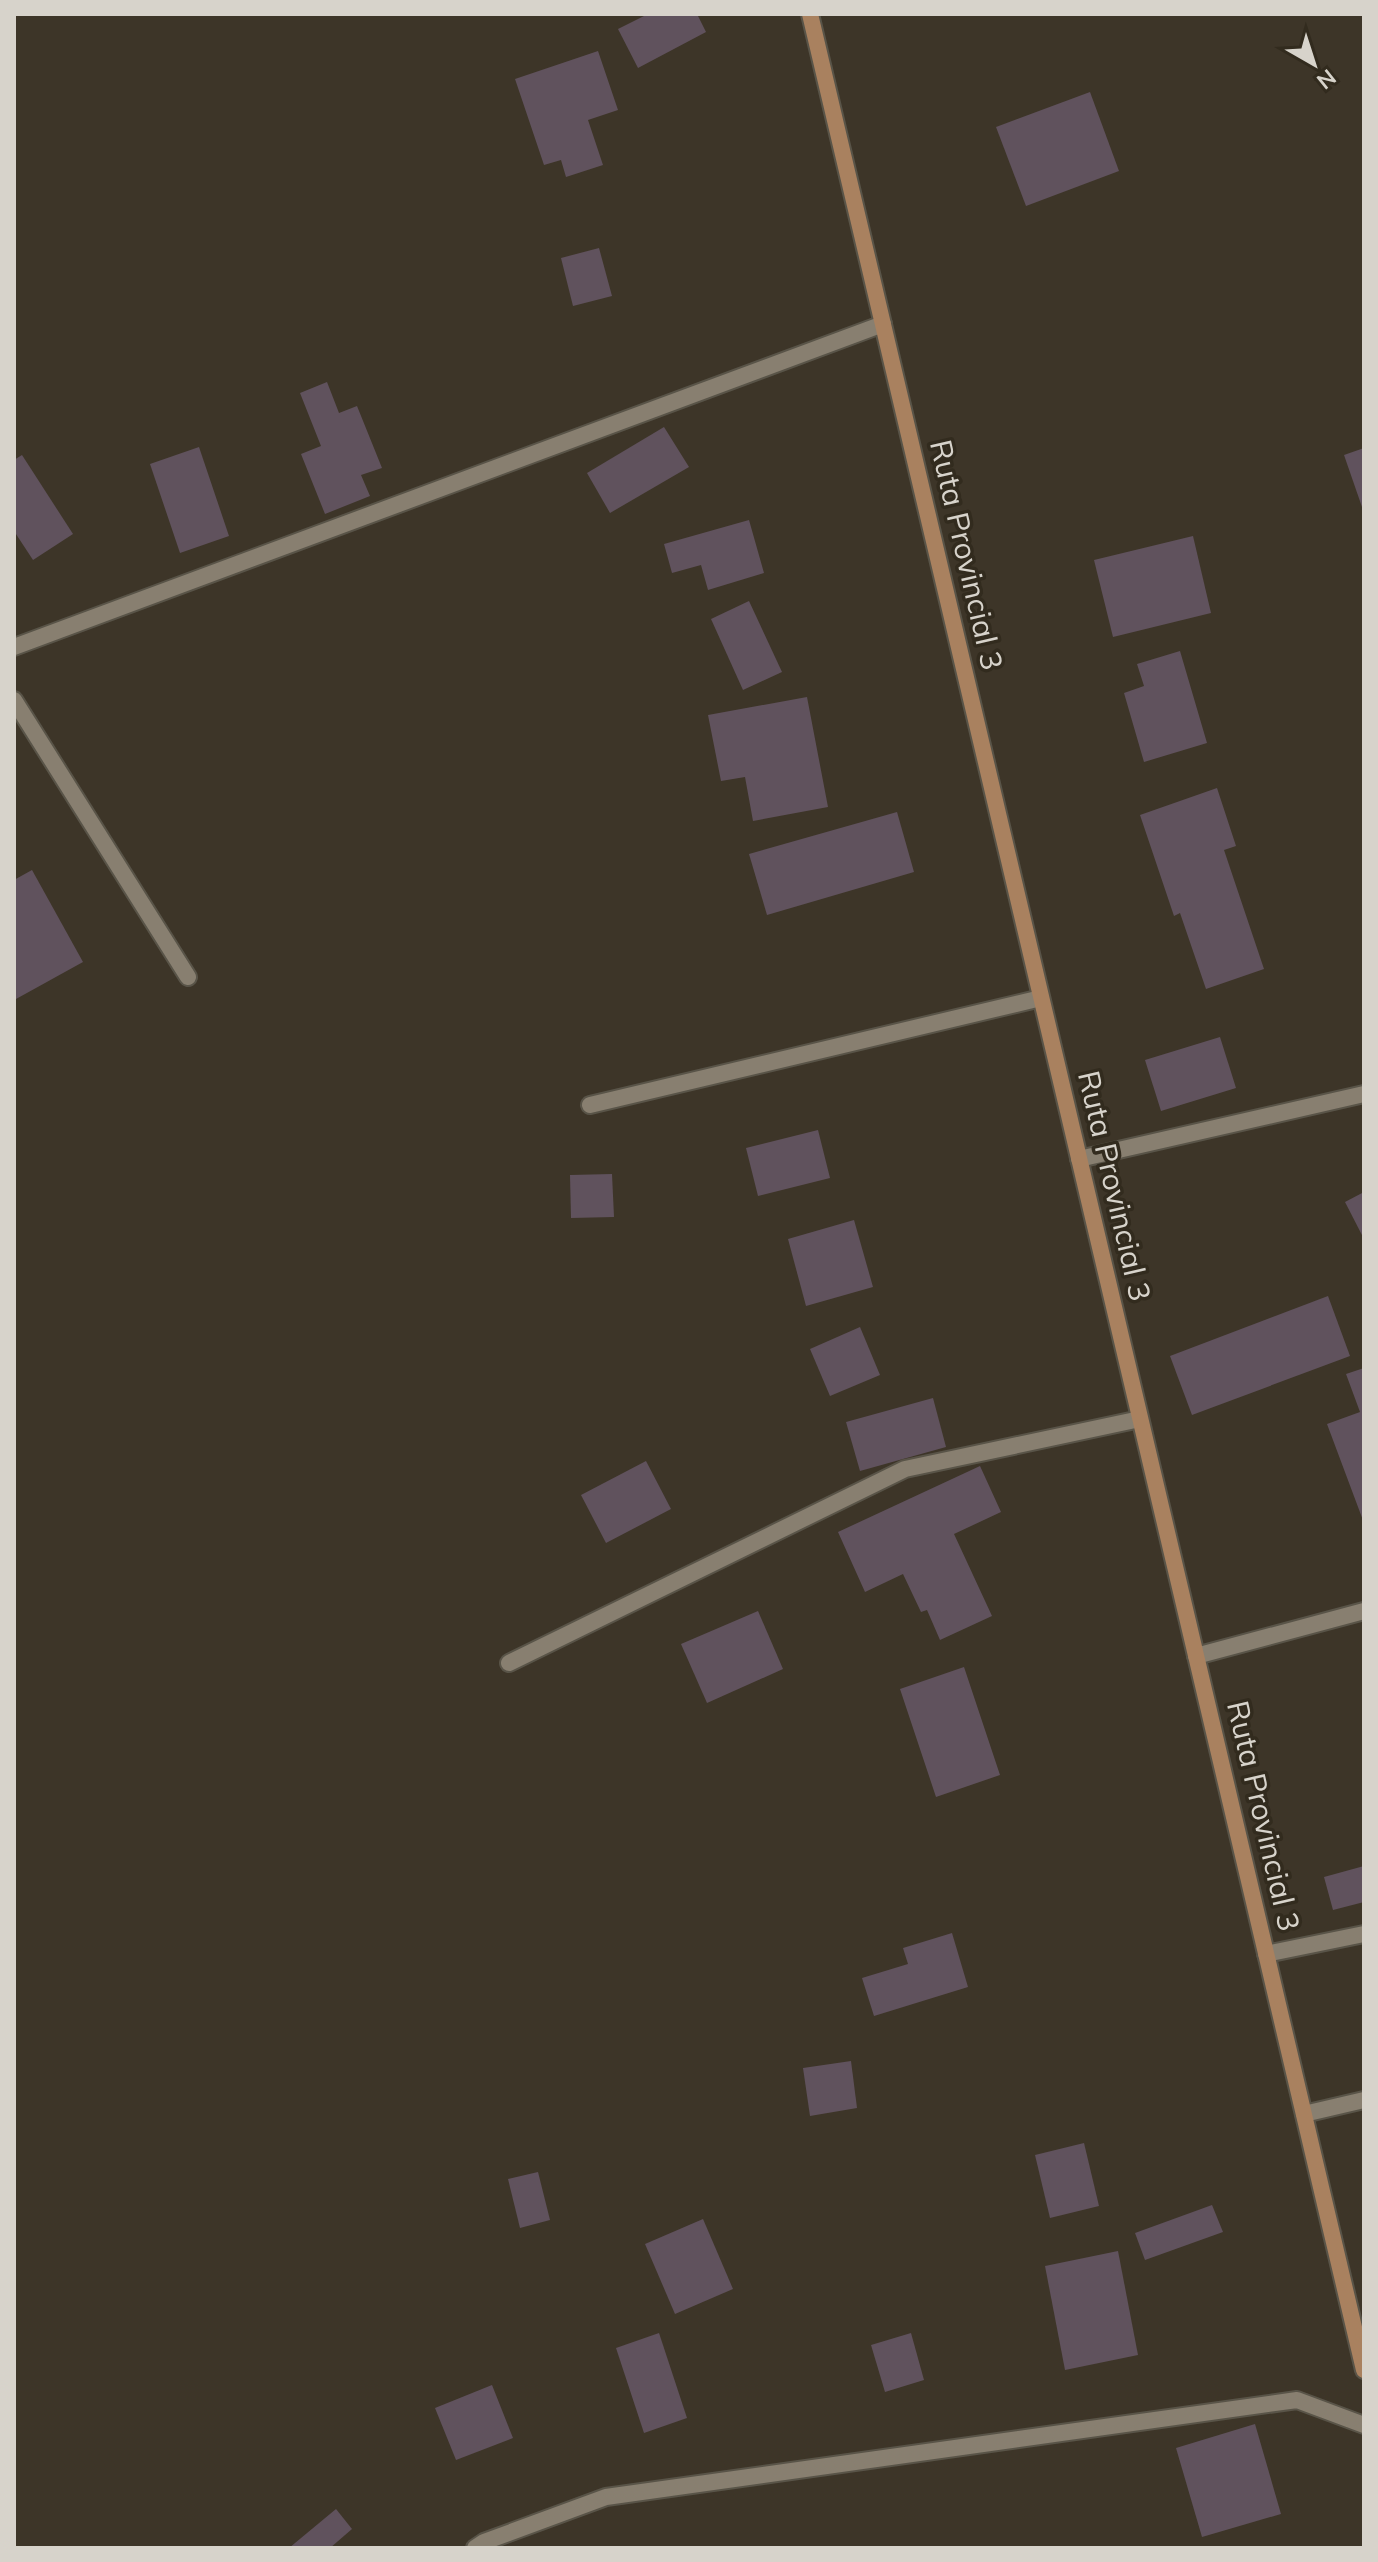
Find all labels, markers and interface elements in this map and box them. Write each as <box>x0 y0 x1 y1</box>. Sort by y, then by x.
north arrow <box>1274 24 1354 104</box>
text: N <box>1311 63 1342 96</box>
street label: Ruta Provincial 3 <box>922 436 1012 673</box>
street label: Ruta Provincial 3 <box>1070 1067 1160 1304</box>
street label: Ruta Provincial 3 <box>1219 1697 1309 1934</box>

